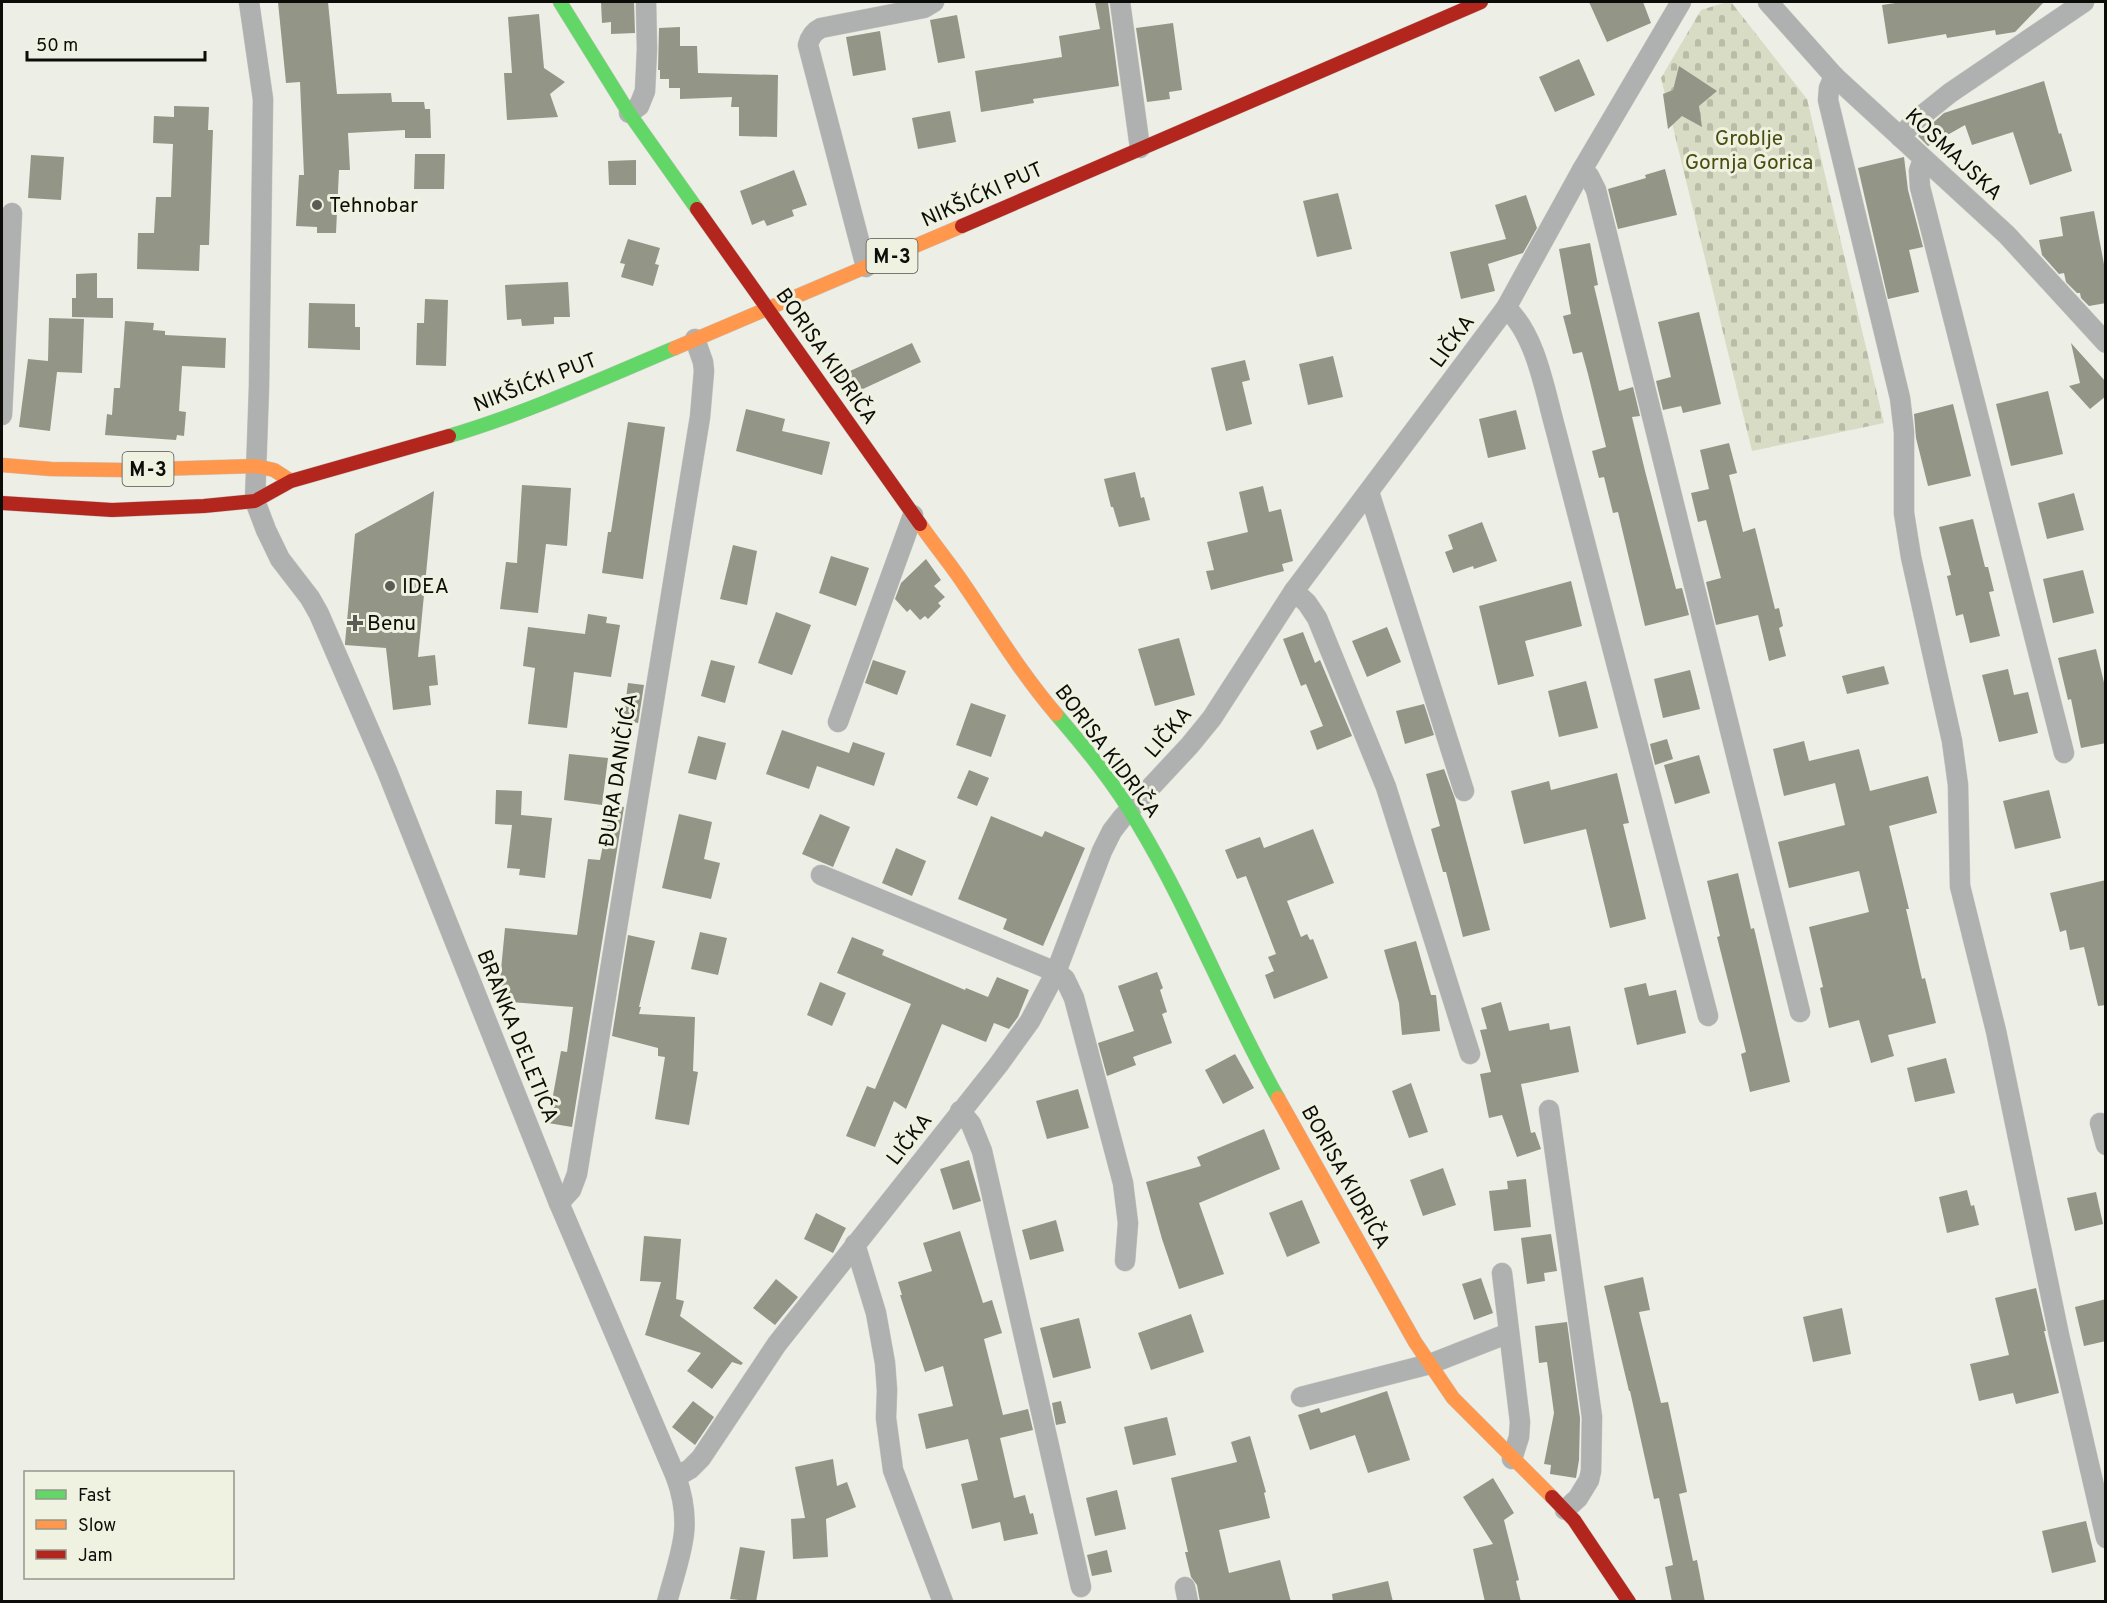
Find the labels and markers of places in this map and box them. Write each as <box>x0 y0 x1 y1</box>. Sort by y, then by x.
place label: Tehnobar <box>329 193 418 220</box>
marker: Tehnobar <box>310 198 324 212</box>
place label: IDEA <box>402 574 449 601</box>
marker: IDEA <box>383 579 397 593</box>
place label: Benu <box>367 611 416 638</box>
marker: Benu <box>348 616 362 630</box>

